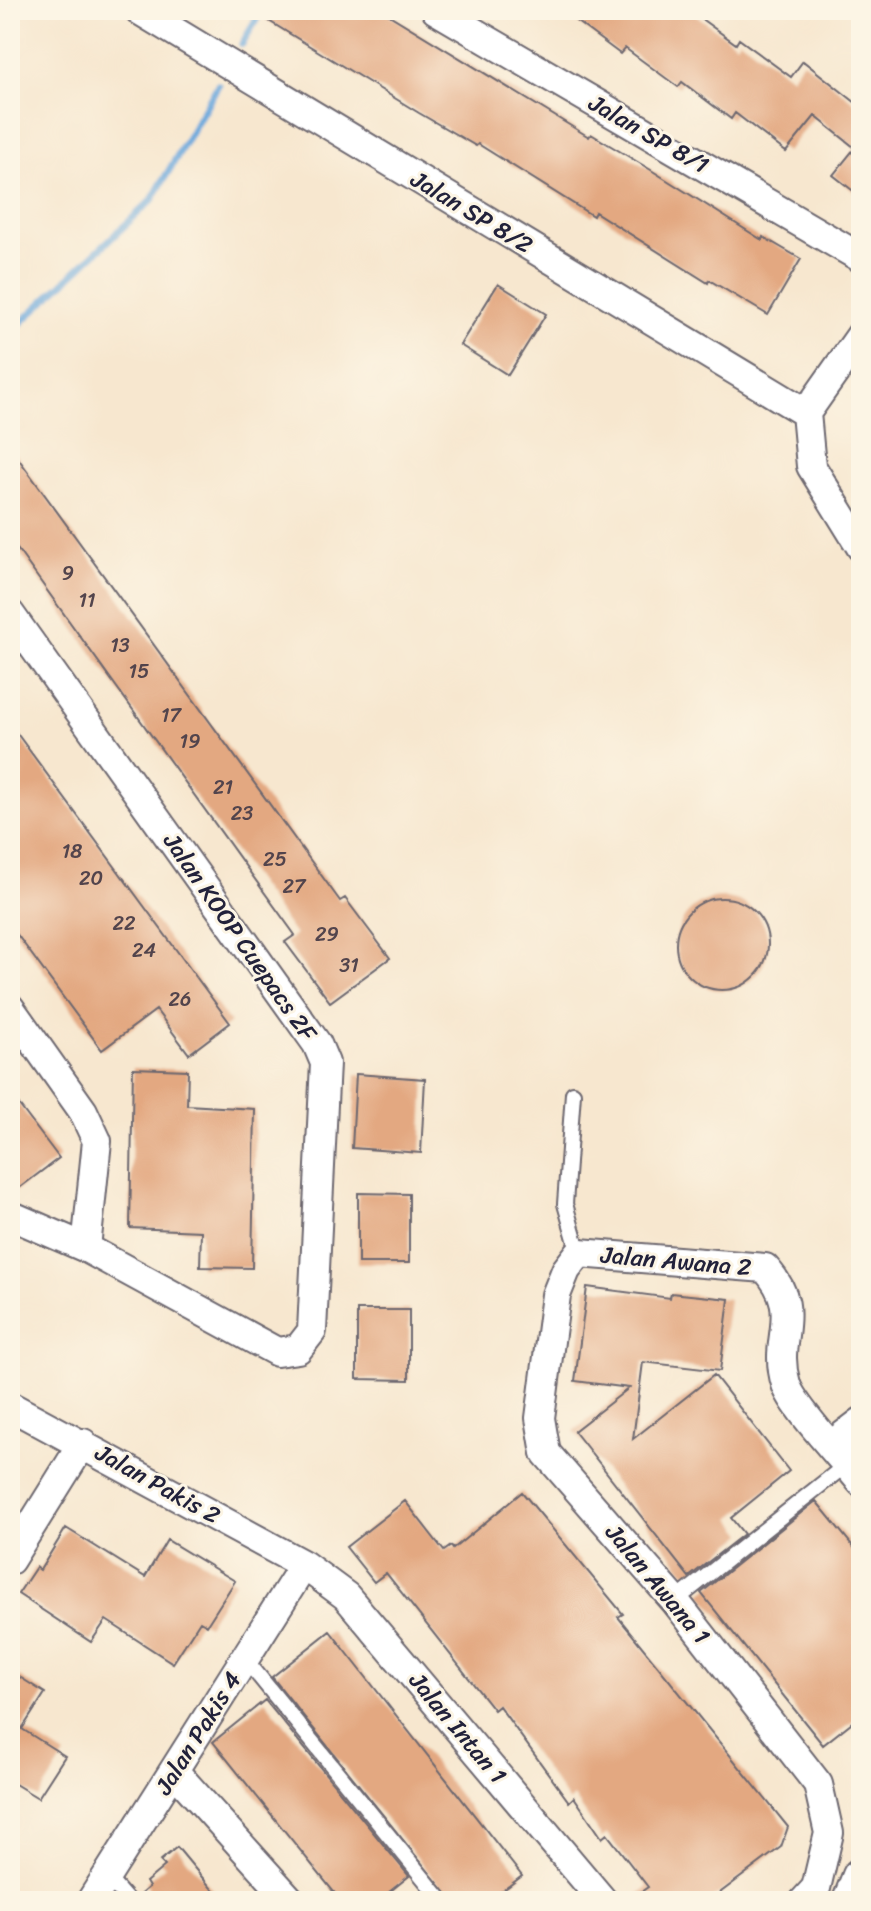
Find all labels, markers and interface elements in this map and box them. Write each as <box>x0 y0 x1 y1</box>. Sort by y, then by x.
street label: Jalan SP 8/1 <box>580 82 717 185</box>
street label: Jalan SP 8/2 <box>402 158 542 265</box>
house number: 9 <box>62 556 74 591</box>
house number: 11 <box>78 583 96 618</box>
house number: 13 <box>110 628 130 663</box>
house number: 15 <box>129 654 149 689</box>
house number: 17 <box>161 698 183 733</box>
house number: 19 <box>180 724 200 759</box>
house number: 21 <box>213 770 233 805</box>
house number: 23 <box>231 796 253 831</box>
street label: Jalan KOOP Cuepacs 2F <box>151 823 329 1051</box>
house number: 18 <box>62 834 82 869</box>
house number: 25 <box>263 842 287 877</box>
house number: 20 <box>79 861 103 896</box>
house number: 27 <box>283 869 307 904</box>
house number: 22 <box>112 906 136 941</box>
house number: 29 <box>315 917 339 952</box>
house number: 24 <box>132 933 156 968</box>
house number: 31 <box>339 948 359 983</box>
house number: 26 <box>169 982 191 1017</box>
street label: Jalan Awana 2 <box>598 1233 753 1289</box>
street label: Jalan Pakis 2 <box>87 1432 229 1536</box>
street label: Jalan Awana 1 <box>594 1513 721 1654</box>
street label: Jalan Intan 1 <box>398 1662 518 1794</box>
street label: Jalan Pakis 4 <box>143 1663 253 1804</box>

